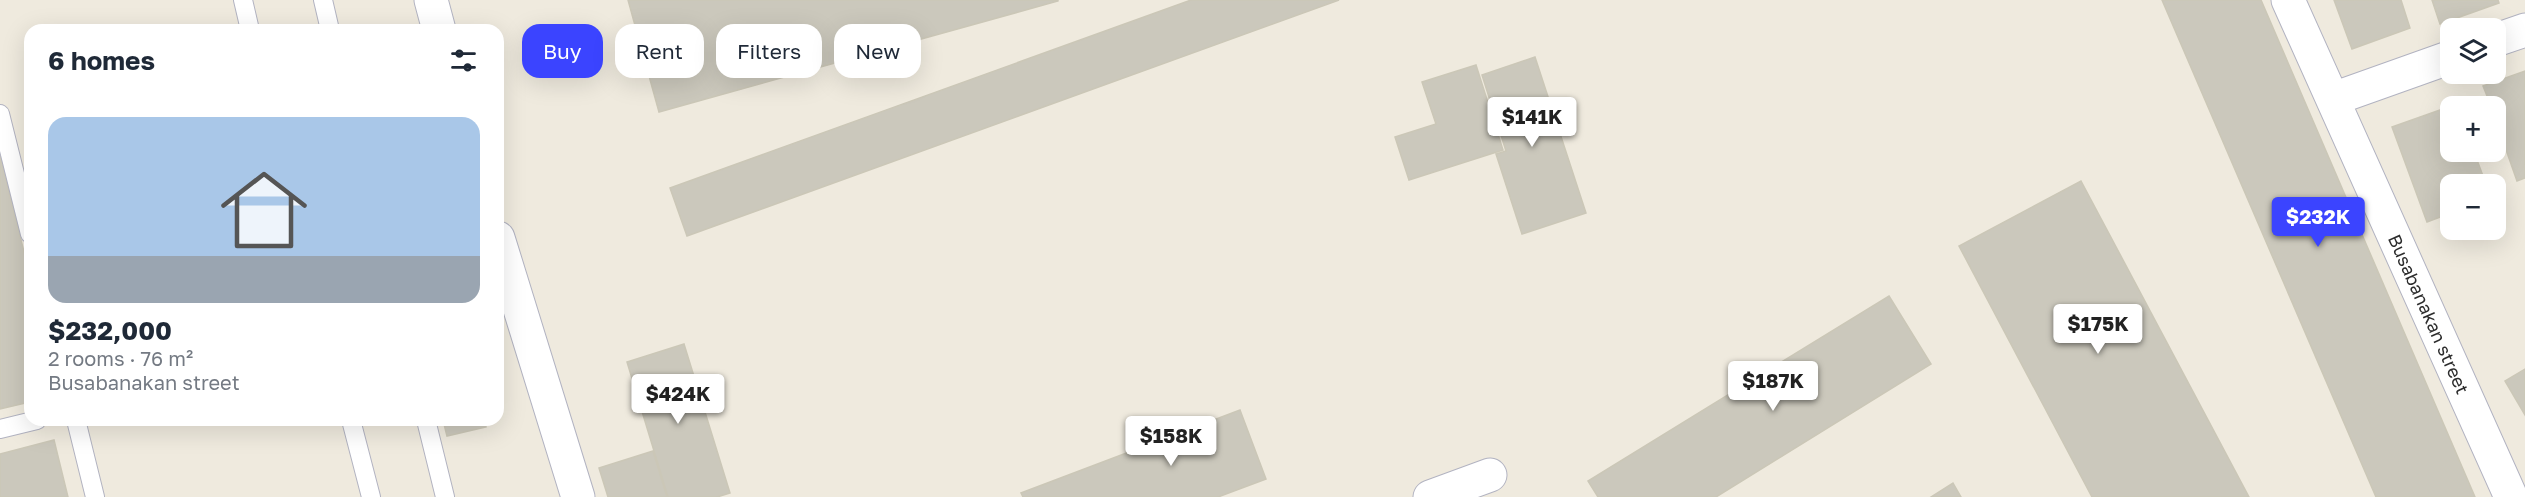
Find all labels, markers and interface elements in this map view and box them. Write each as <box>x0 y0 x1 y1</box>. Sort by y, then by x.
map controls <box>2440 18 2506 240</box>
button: layers <box>2440 18 2506 84</box>
chip: Buy <box>522 24 603 78</box>
chip: Rent <box>615 24 704 78</box>
chip: Filters <box>716 24 822 78</box>
chip: New <box>834 24 921 78</box>
icon: filters <box>447 44 480 77</box>
text: 6 homes <box>48 45 155 76</box>
button: + <box>2440 96 2506 162</box>
pin: $141K <box>1490 97 1574 148</box>
text: $141K <box>1502 104 1563 128</box>
icon: home <box>210 156 318 264</box>
button: − <box>2440 174 2506 240</box>
pin: $232K <box>2276 197 2360 248</box>
text: $232K <box>2286 204 2350 228</box>
street label: Busabanakan street <box>2384 231 2474 397</box>
pin: $175K <box>2056 304 2140 355</box>
text: $175K <box>2067 311 2129 335</box>
text: $232,000 <box>48 315 172 346</box>
text: 2 rooms · 76 m² <box>48 346 193 370</box>
pin: $187K <box>1731 361 1815 412</box>
text: $187K <box>1742 368 1804 392</box>
text: Busabanakan street <box>48 370 240 394</box>
pin: $424K <box>636 374 720 425</box>
text: $424K <box>645 381 711 405</box>
pin: $158K <box>1129 416 1213 467</box>
text: $158K <box>1139 423 1203 447</box>

